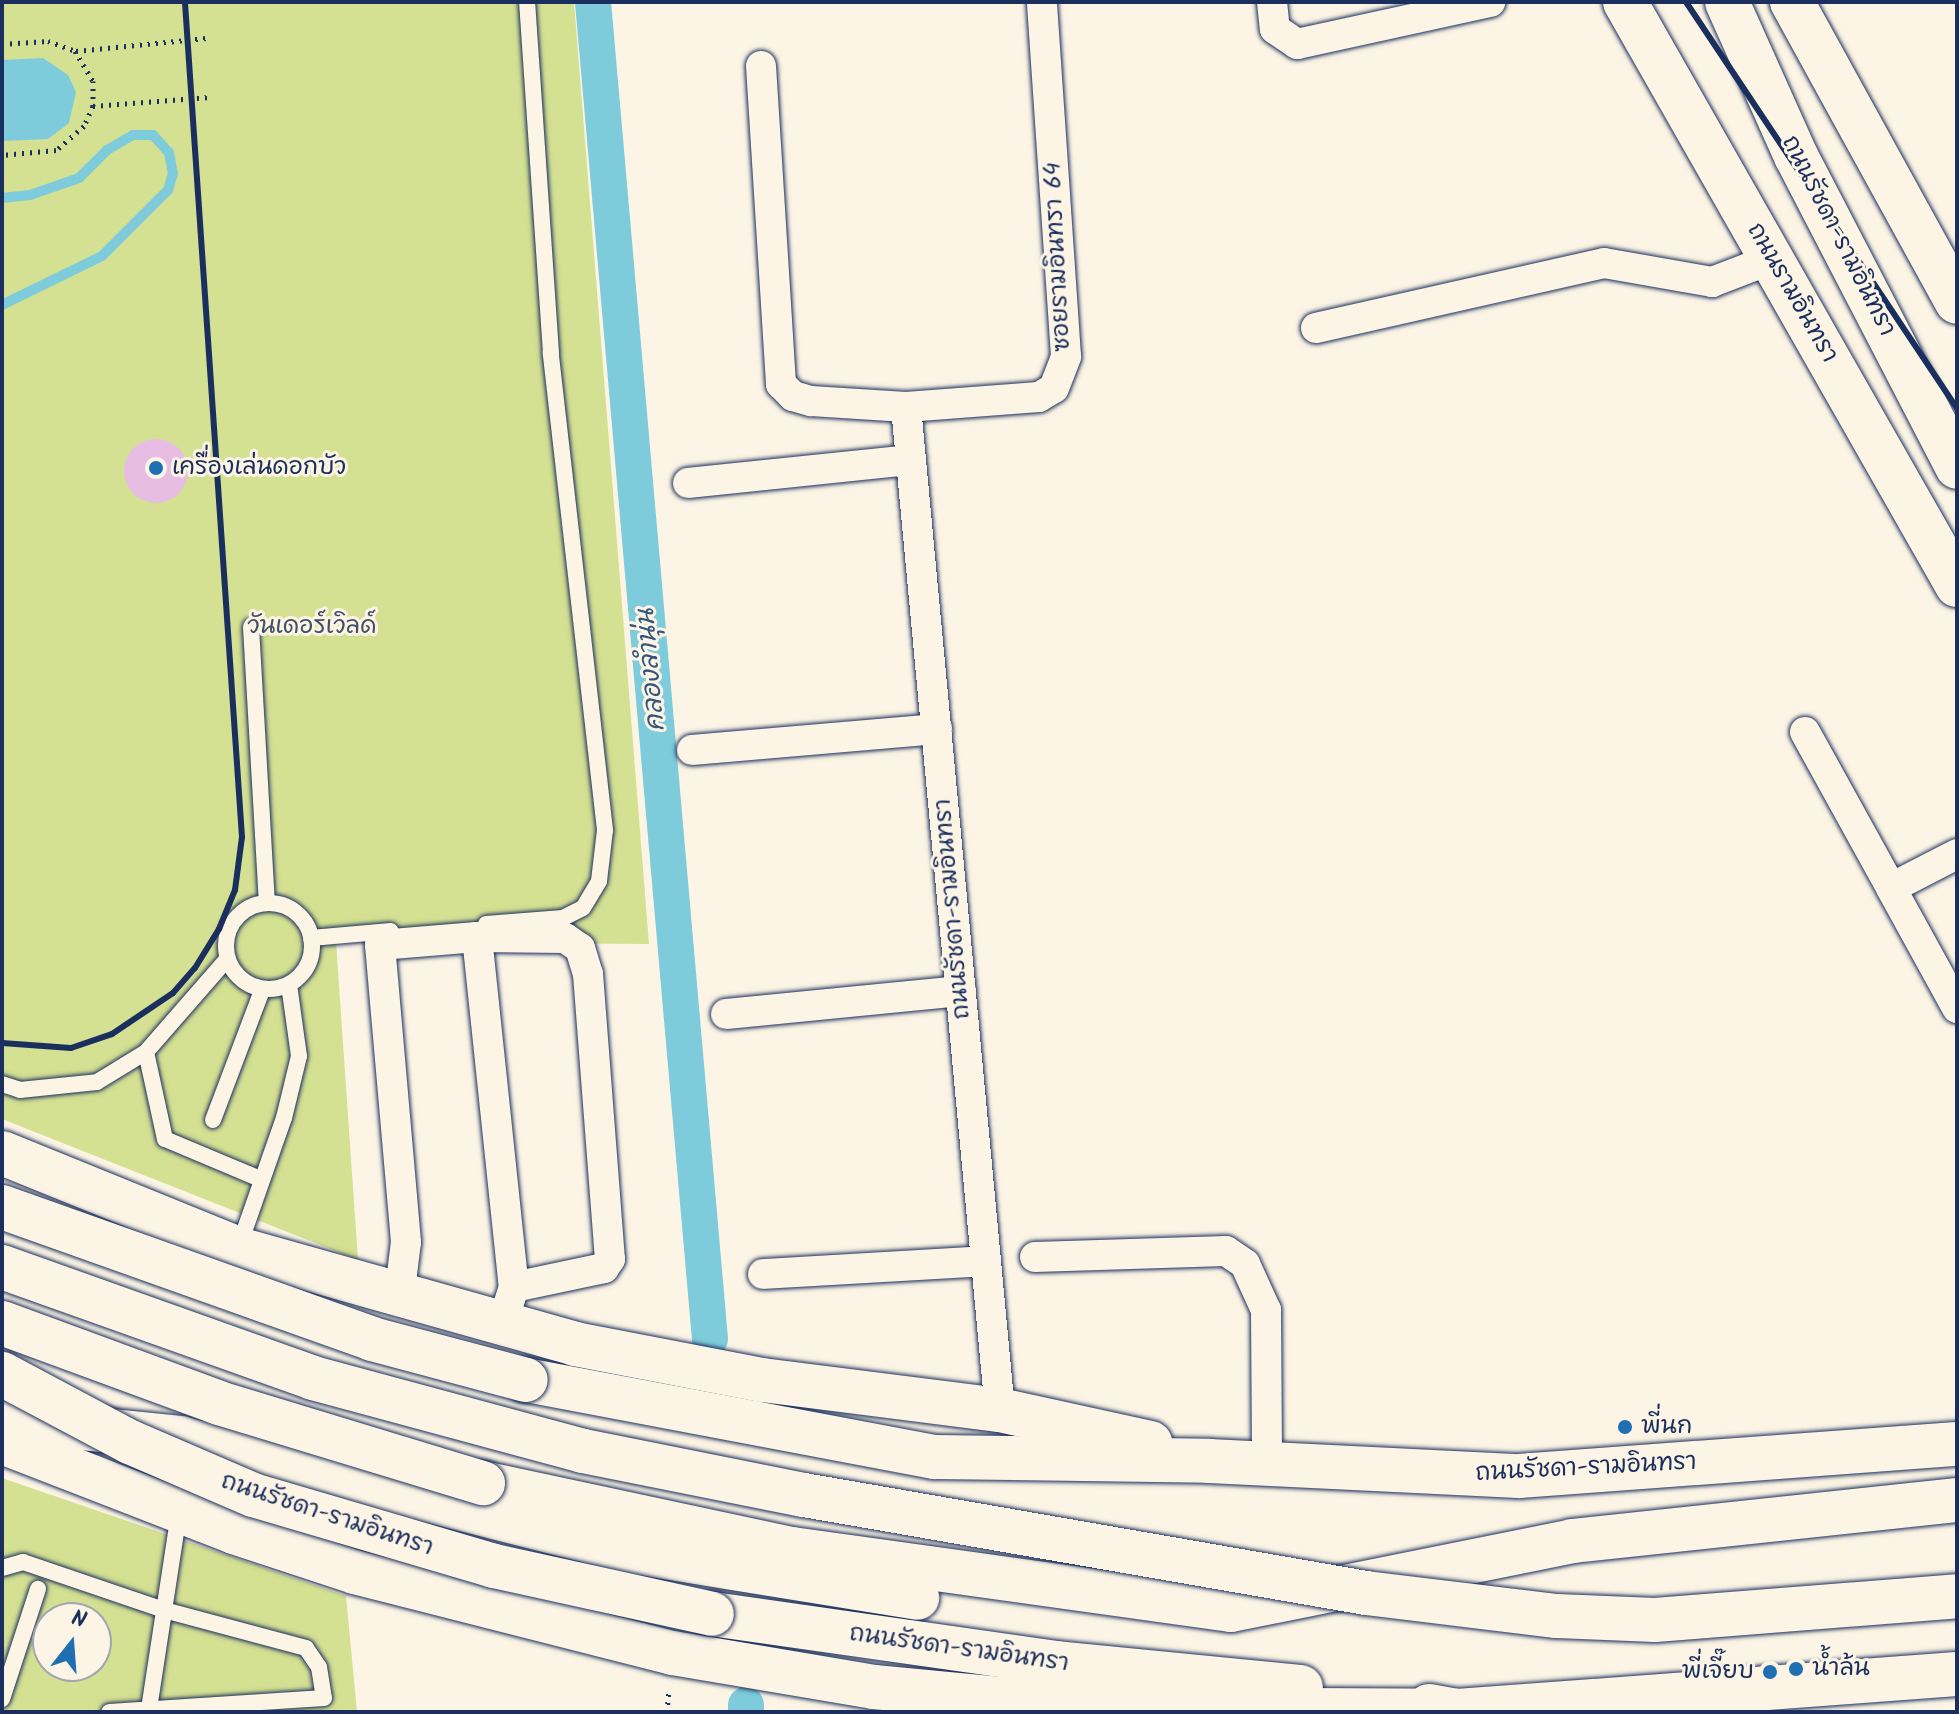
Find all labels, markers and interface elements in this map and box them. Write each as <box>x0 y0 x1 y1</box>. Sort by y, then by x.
street label: ถนนรัชดา-รามอินทรา <box>1775 131 1901 341</box>
street label: ซอยรามอินทรา 64 <box>1039 162 1077 352</box>
street label: ถนนรามอินทรา <box>1740 218 1844 368</box>
place label: เครื่องเล่นดอกบัว <box>172 454 346 482</box>
marker: เครื่องเล่นดอกบัว <box>147 459 165 477</box>
water label: คลองลำนุ่น <box>631 607 673 733</box>
park label: วันเดอร์เวิลด์ <box>247 613 377 641</box>
street label: ถนนรัชดา-รามอินทรา <box>929 797 977 1021</box>
place label: พี่นก <box>1641 1413 1692 1441</box>
marker: พี่นก <box>1616 1418 1634 1436</box>
street label: ถนนรัชดา-รามอินทรา <box>1475 1448 1697 1488</box>
street label: ถนนรัชดา-รามอินทรา <box>217 1467 437 1563</box>
north arrow <box>32 1602 112 1682</box>
text: N <box>67 1602 90 1639</box>
street label: ถนนรัชดา-รามอินทรา <box>847 1619 1071 1679</box>
place label: น้ำล้น <box>1812 1655 1870 1683</box>
place label: พี่เจี๊ยบ <box>1682 1658 1754 1686</box>
marker: น้ำล้น <box>1787 1660 1805 1678</box>
marker: พี่เจี๊ยบ <box>1761 1663 1779 1681</box>

